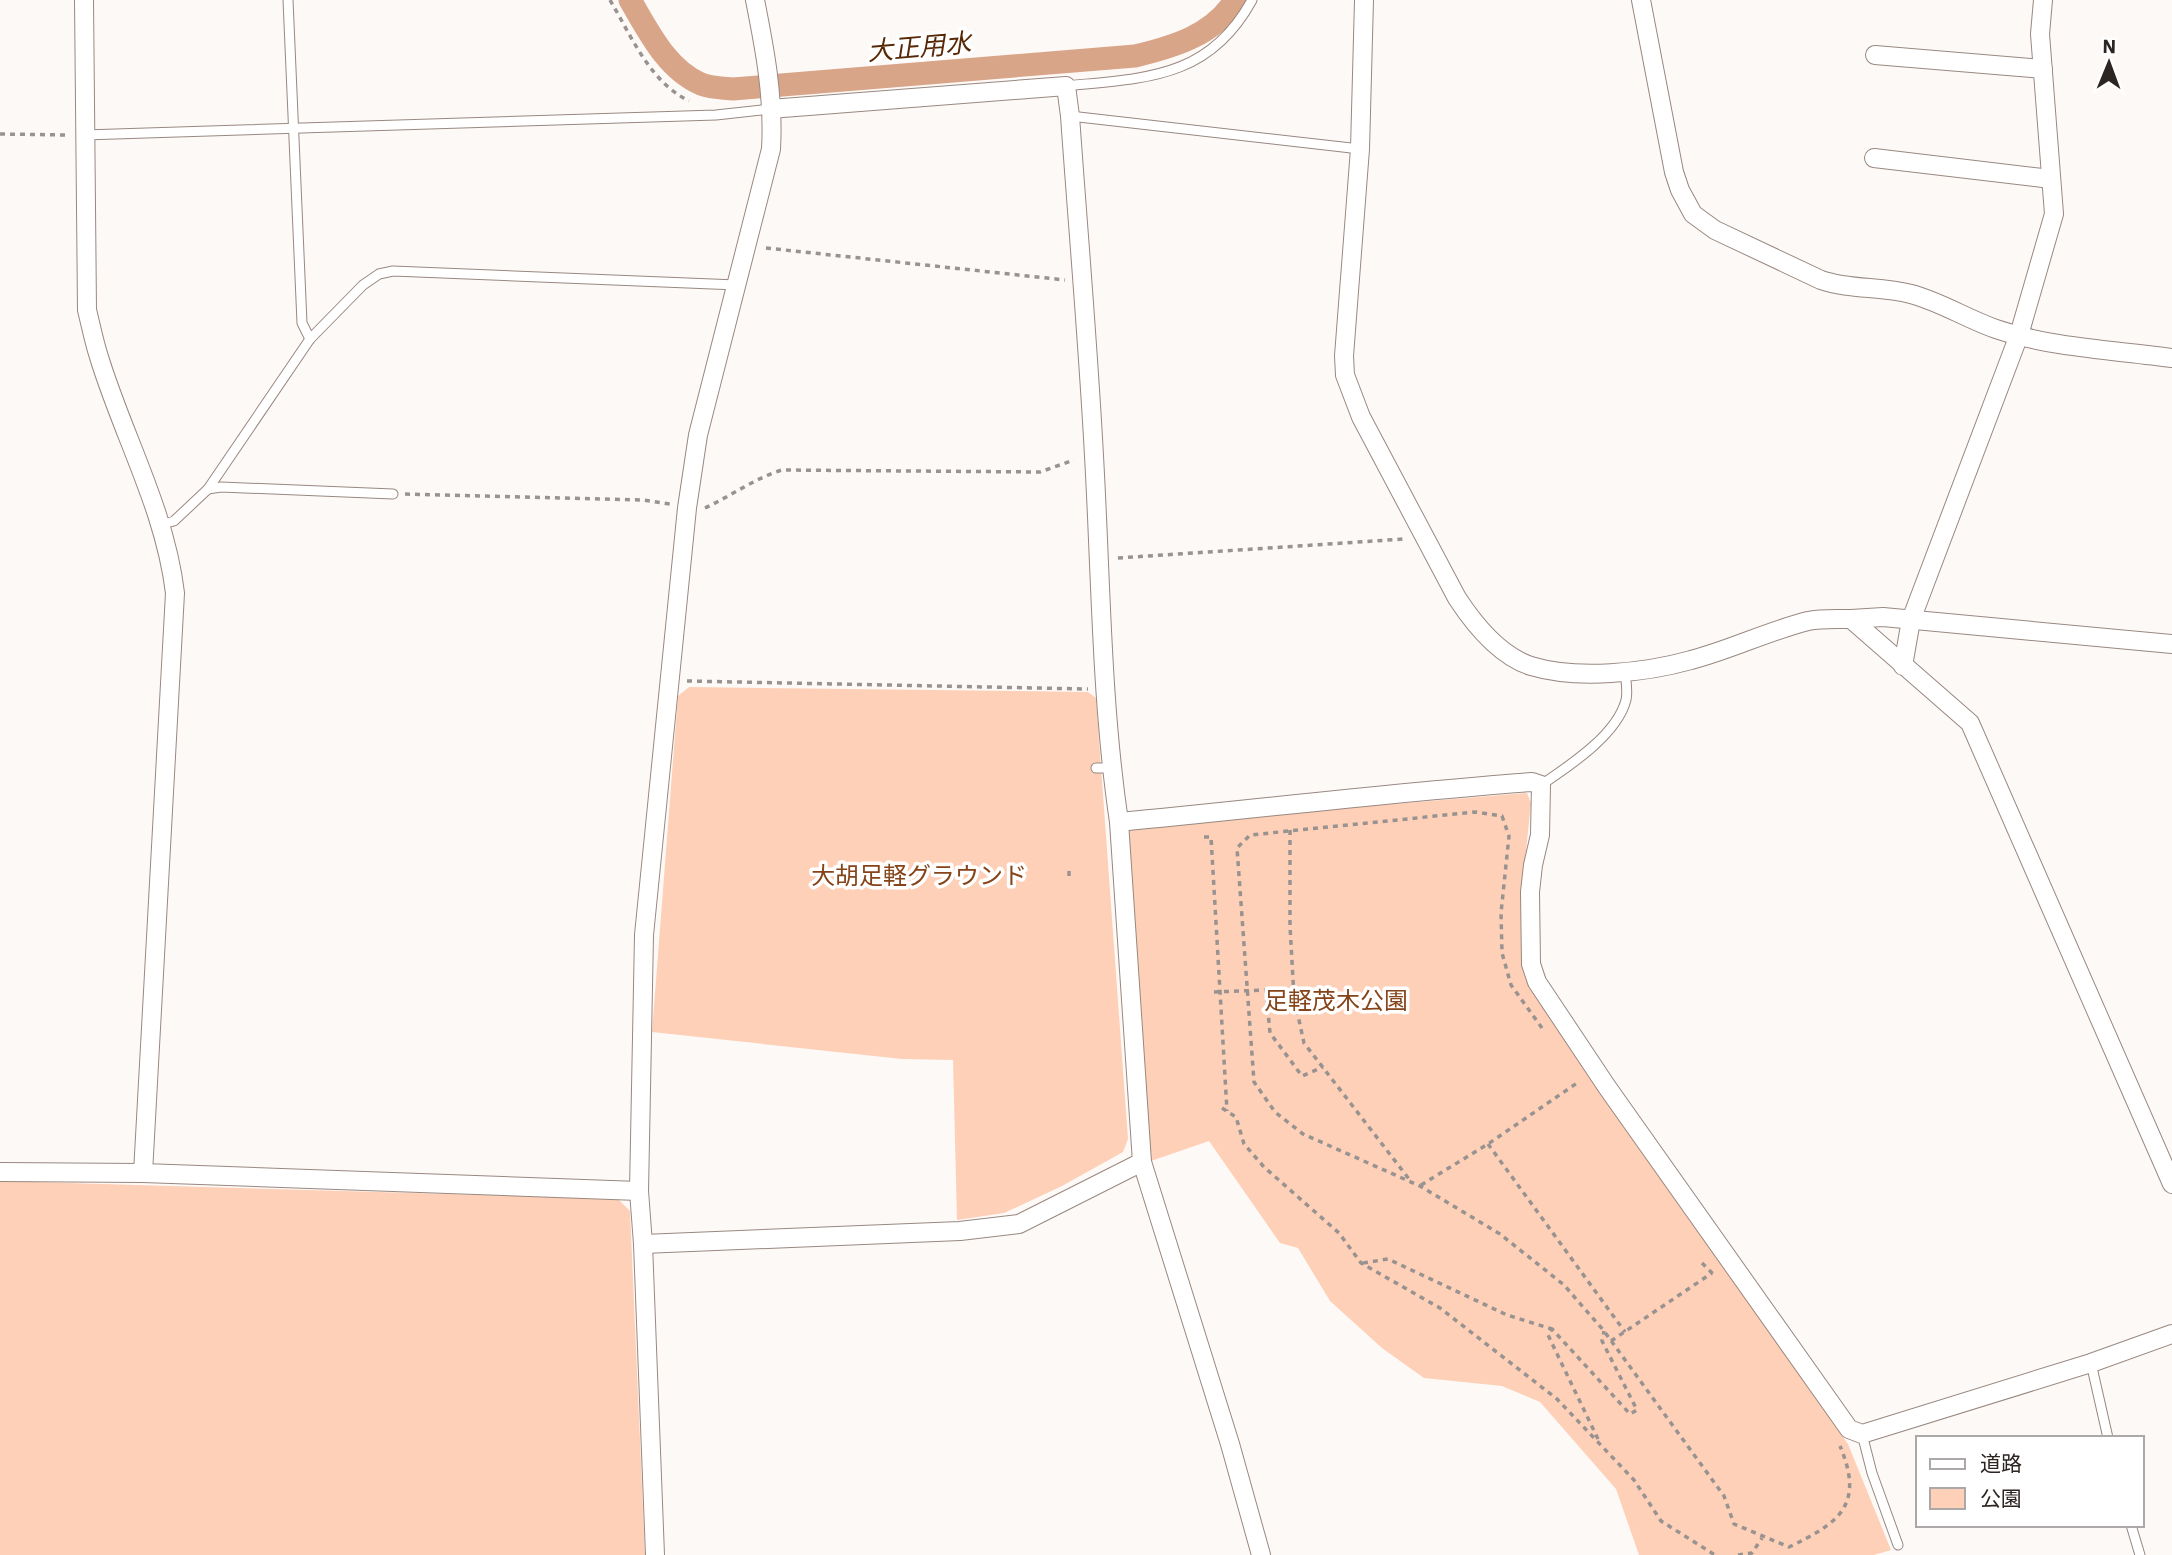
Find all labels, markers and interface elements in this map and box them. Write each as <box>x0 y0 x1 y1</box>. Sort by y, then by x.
water label: 大正用水 <box>866 24 975 67</box>
north arrow <box>2074 28 2144 98</box>
text: N <box>2102 34 2116 58</box>
park label: 大胡足軽グラウンド <box>811 859 1027 891</box>
park label: 足軽茂木公園 <box>1264 984 1408 1016</box>
legend <box>1916 1436 2144 1527</box>
text: 道路 <box>1980 1449 2022 1477</box>
text: 公園 <box>1980 1484 2022 1512</box>

